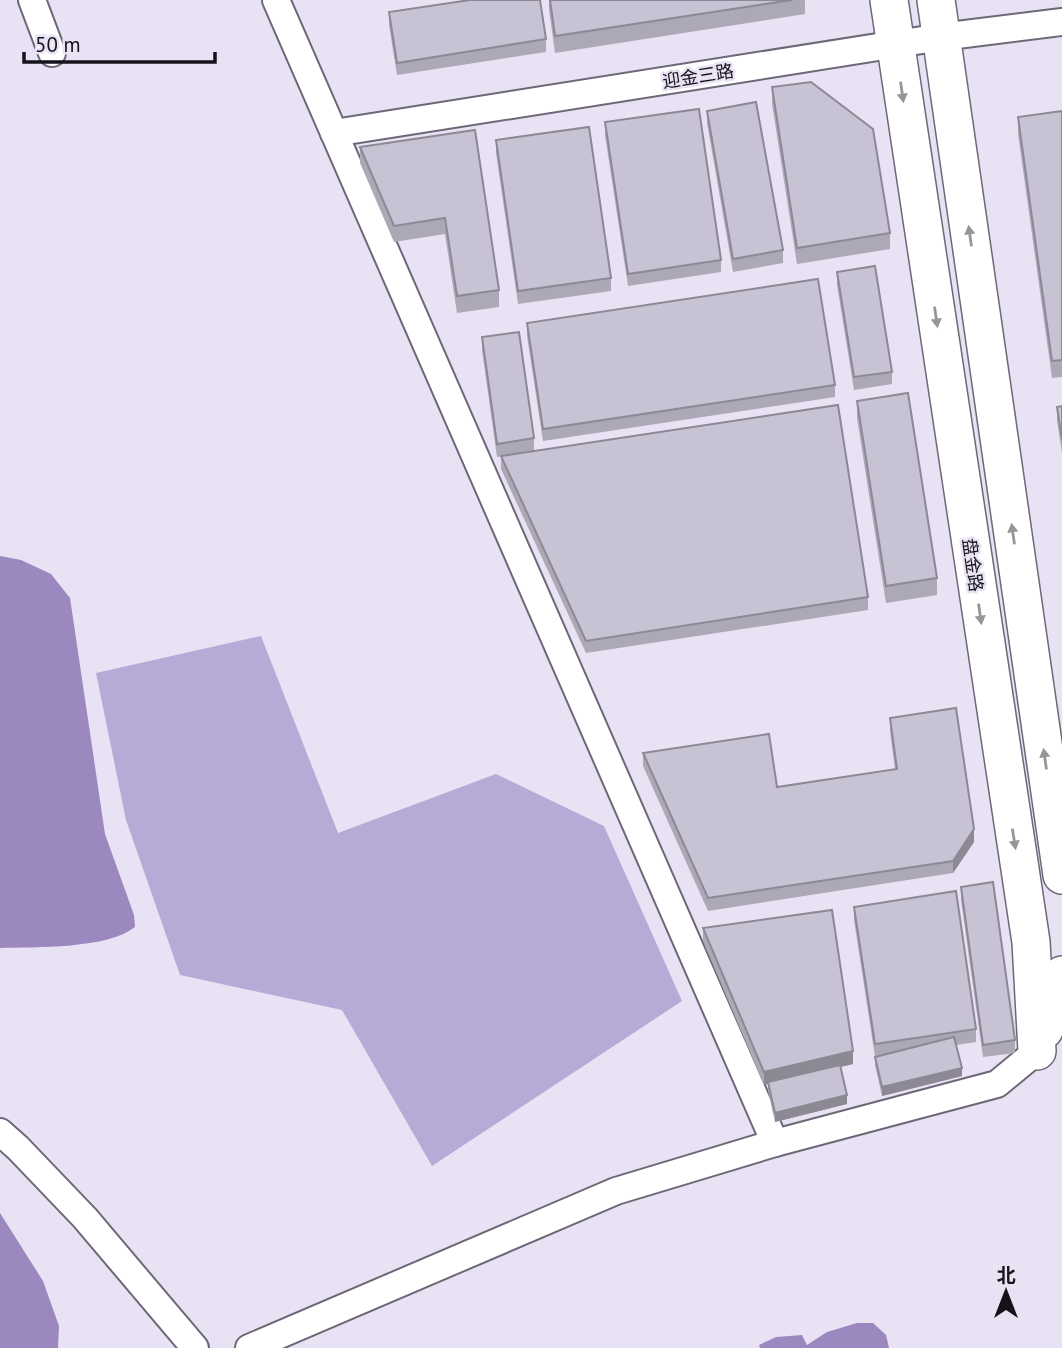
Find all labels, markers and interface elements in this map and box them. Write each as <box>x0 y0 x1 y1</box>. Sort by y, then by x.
scale bar <box>24 21 215 65</box>
text: 50 m <box>35 31 81 58</box>
street label: 迎金三路 <box>661 59 735 93</box>
one-way arrow <box>897 81 908 103</box>
one-way arrow <box>964 224 975 246</box>
one-way arrow <box>931 306 942 328</box>
one-way arrow <box>1007 522 1018 544</box>
street label: 盘金路 <box>958 537 988 593</box>
one-way arrow <box>975 604 986 626</box>
one-way arrow <box>1039 748 1050 770</box>
one-way arrow <box>1009 828 1020 850</box>
north arrow <box>971 1257 1041 1327</box>
text: 北 <box>996 1263 1016 1287</box>

